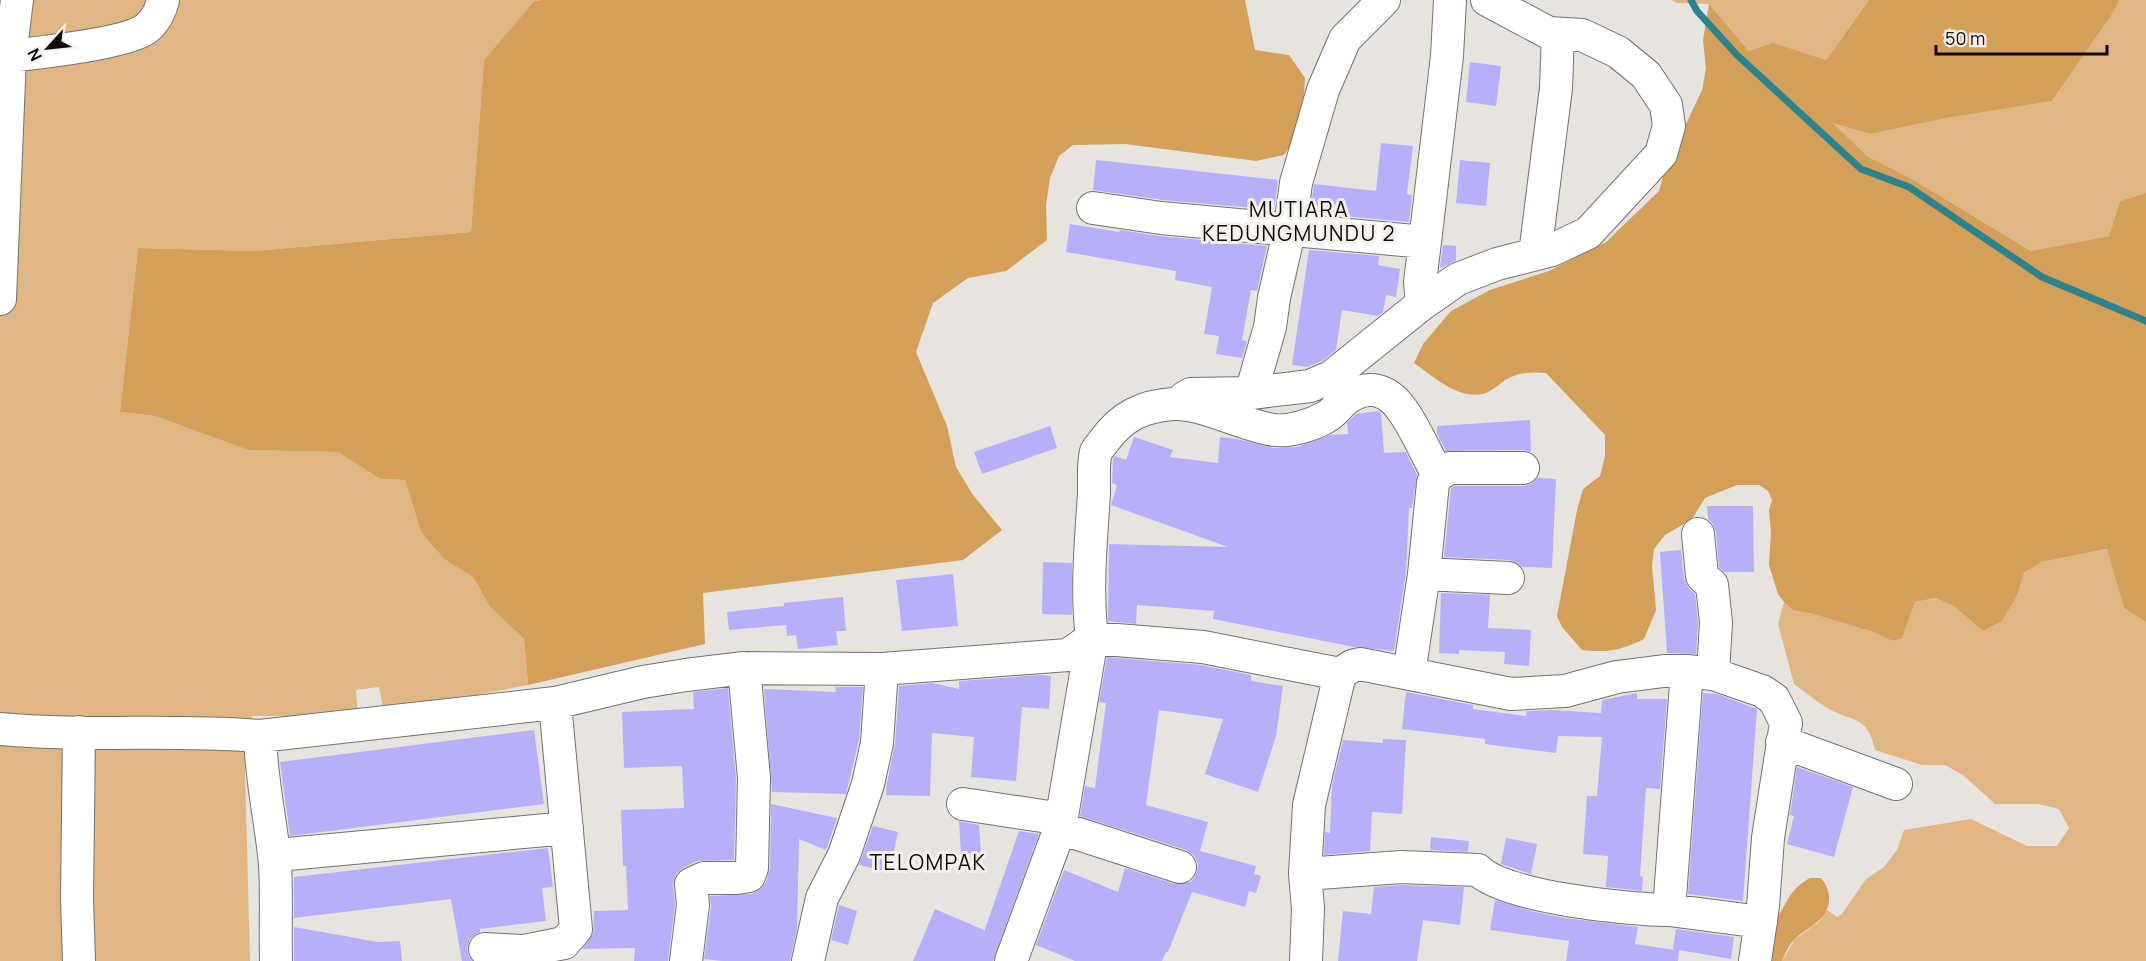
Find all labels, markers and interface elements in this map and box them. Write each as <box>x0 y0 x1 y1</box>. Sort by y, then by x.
north arrow <box>18 18 78 78</box>
scale bar <box>1936 18 2107 56</box>
text: 50 m <box>1945 26 1985 50</box>
text: N <box>22 45 47 65</box>
district label: MUTIARA KEDUNGMUNDU 2 <box>1202 195 1396 247</box>
district label: TELOMPAK <box>869 848 987 876</box>

